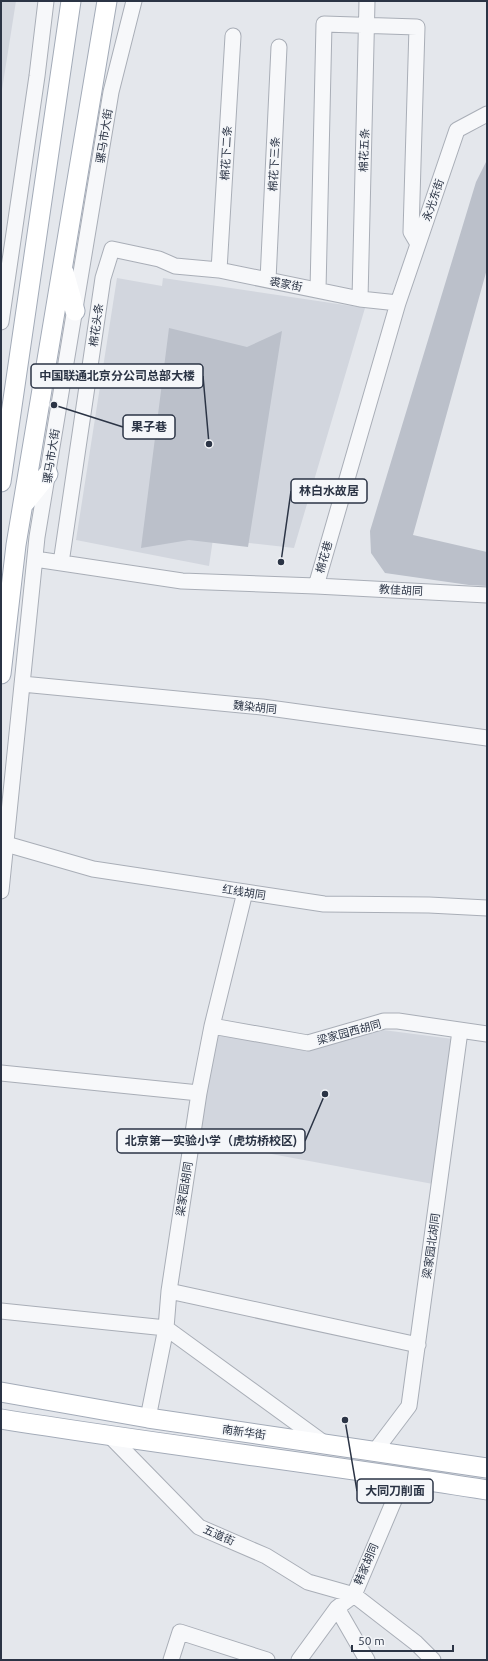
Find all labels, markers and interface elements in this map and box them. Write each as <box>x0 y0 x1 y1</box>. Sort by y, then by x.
street label: 骡马市大街 <box>94 108 114 164</box>
street label: 棉花下二条 <box>219 125 233 181</box>
street label: 棉花五条 <box>357 128 371 172</box>
street label: 棉花下三条 <box>267 136 281 192</box>
street label: 永光东街 <box>420 177 446 223</box>
street label: 裘家街 <box>269 275 303 293</box>
street label: 棉花头条 <box>87 302 105 348</box>
callout: 中国联通北京分公司总部大楼 <box>31 364 203 388</box>
text: 中国联通北京分公司总部大楼 <box>39 369 195 382</box>
callout: 果子巷 <box>123 415 175 439</box>
text: 果子巷 <box>131 420 167 433</box>
street label: 骡马市大街 <box>41 428 61 484</box>
callout: 林白水故居 <box>291 479 367 503</box>
text: 林白水故居 <box>299 484 359 497</box>
street label: 棉花巷 <box>314 539 334 575</box>
street label: 教佳胡同 <box>379 583 423 597</box>
street label: 魏染胡同 <box>232 699 278 715</box>
street label: 红线胡同 <box>221 883 267 901</box>
street label: 梁家园西胡同 <box>316 1018 382 1046</box>
callout: 北京第一实验小学（虎坊桥校区) <box>117 1129 305 1153</box>
text: 北京第一实验小学（虎坊桥校区) <box>125 1134 297 1148</box>
street label: 梁家园胡同 <box>174 1161 194 1217</box>
street label: 梁家园北胡同 <box>420 1212 442 1280</box>
street label: 南新华街 <box>221 1423 267 1441</box>
callout: 大同刀削面 <box>357 1479 433 1503</box>
text: 大同刀削面 <box>365 1484 425 1497</box>
street label: 五道街 <box>201 1523 237 1547</box>
street label: 韩家胡同 <box>352 1541 380 1587</box>
scale bar <box>352 1627 453 1653</box>
text: 50 m <box>358 1634 385 1647</box>

